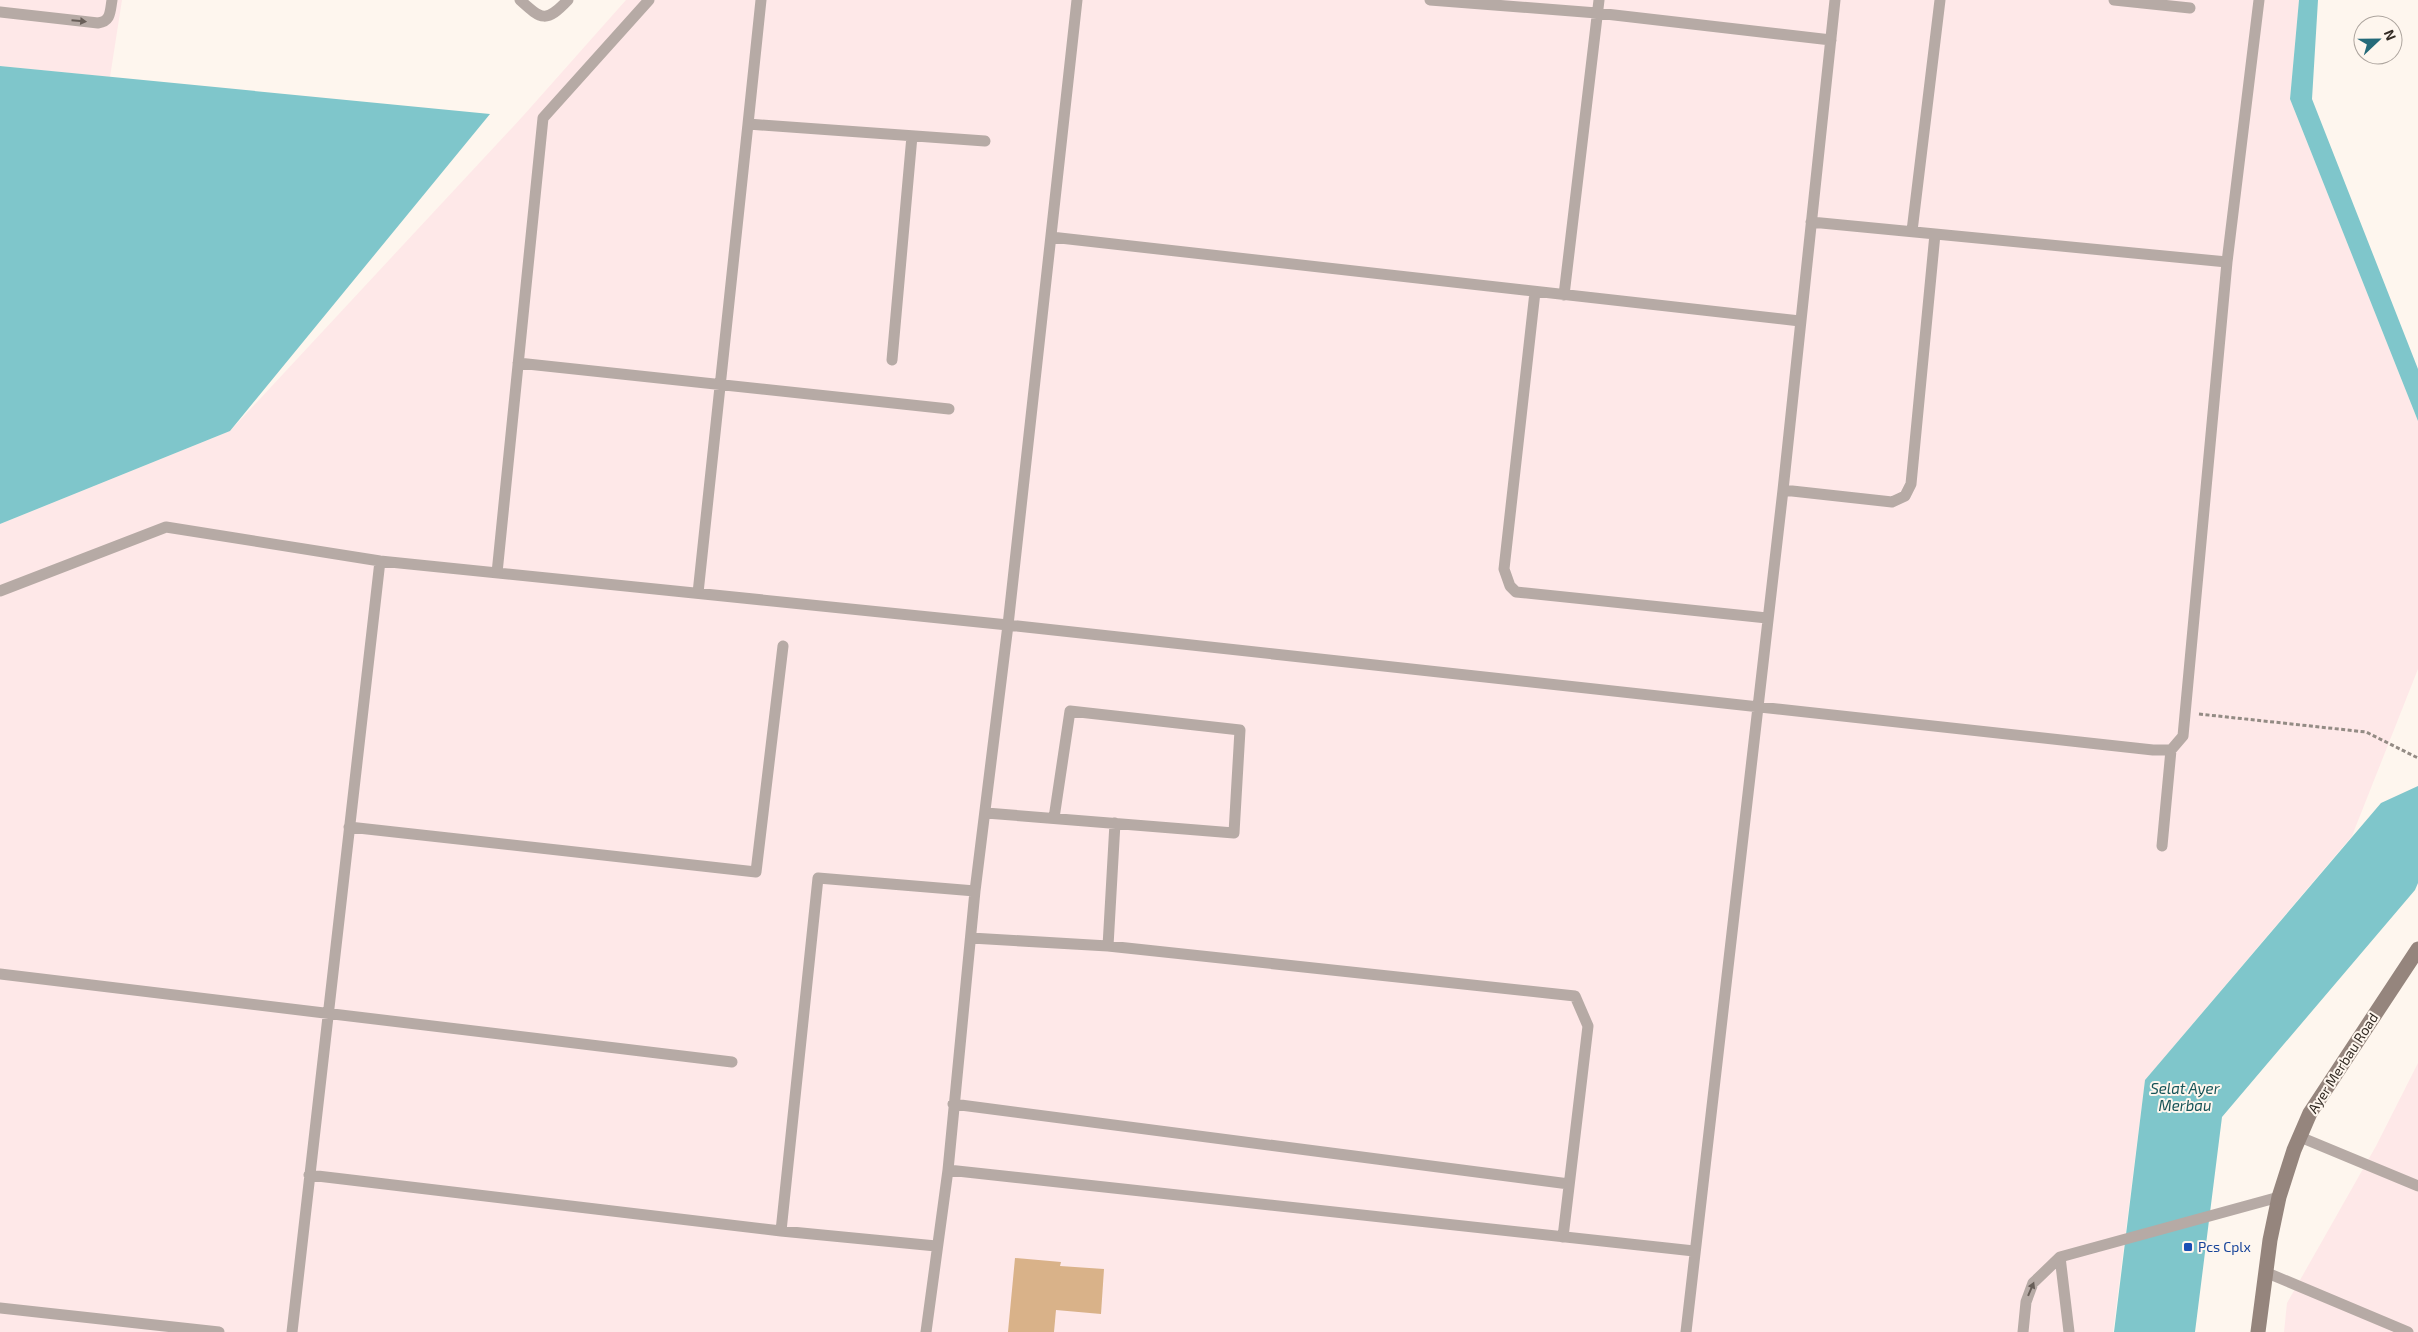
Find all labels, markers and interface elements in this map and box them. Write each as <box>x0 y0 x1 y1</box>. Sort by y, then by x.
north arrow <box>2353 15 2403 65</box>
one-way arrow <box>71 18 87 26</box>
text: N <box>2381 27 2400 43</box>
street label: Ayer Merbau Road <box>2304 1009 2381 1116</box>
water label: Selat Ayer Merbau <box>2150 1079 2221 1114</box>
place label: Pcs Cplx <box>2198 1238 2252 1255</box>
marker: Pcs Cplx <box>2182 1241 2194 1253</box>
one-way arrow <box>2028 1282 2036 1296</box>

